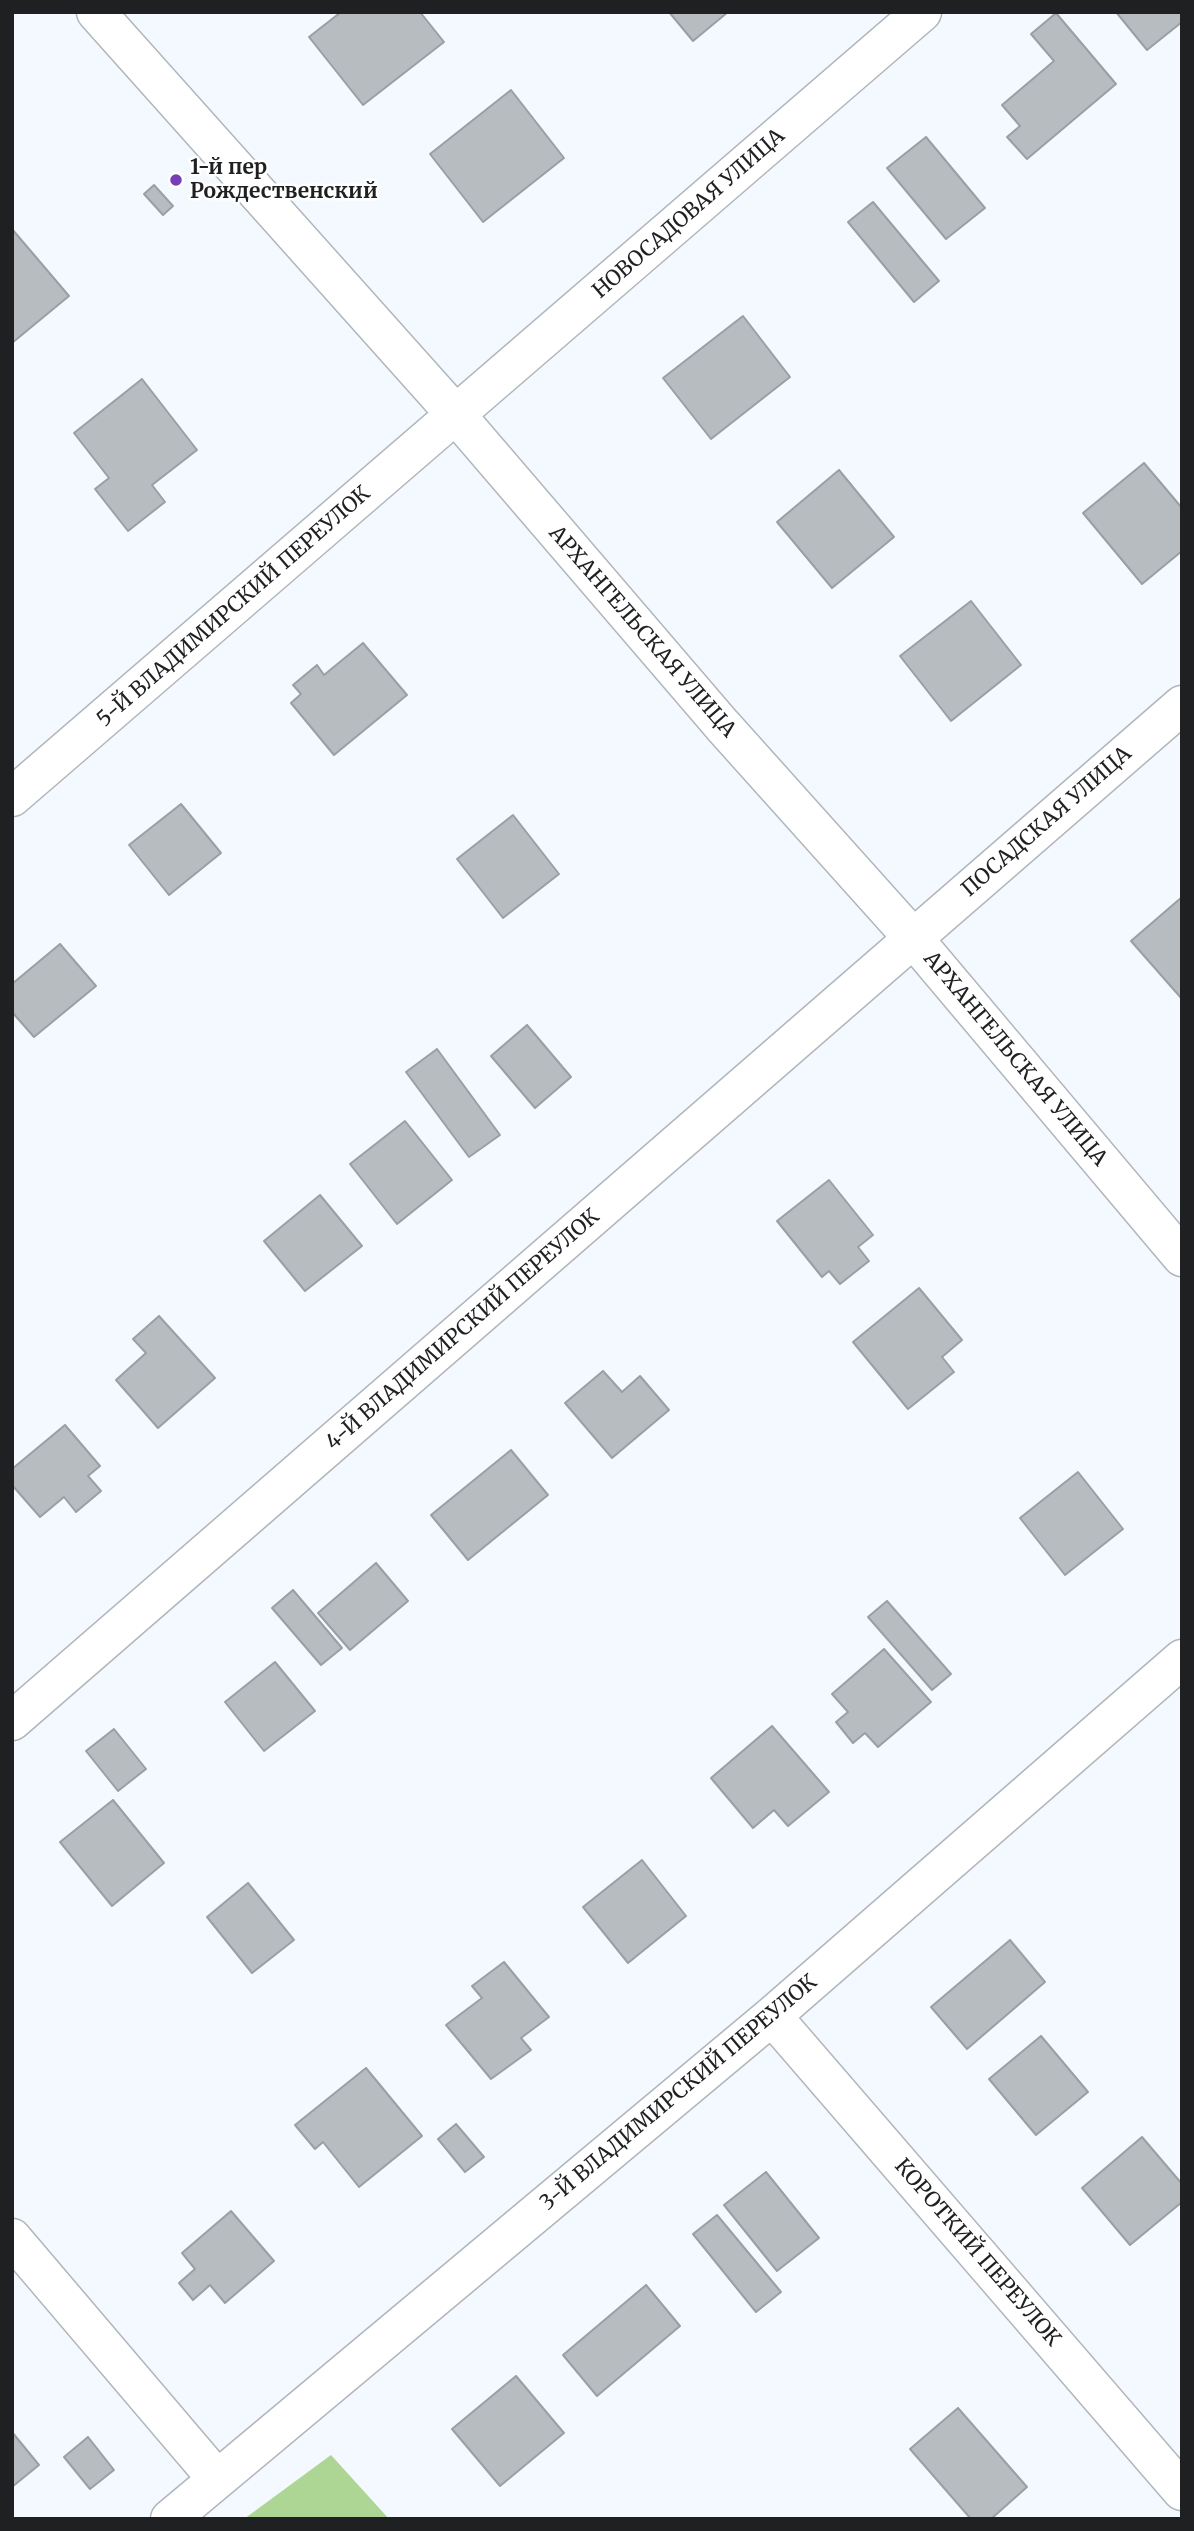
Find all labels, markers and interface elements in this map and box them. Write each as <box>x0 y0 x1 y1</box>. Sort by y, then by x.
street label: НОВОСАДОВАЯ УЛИЦА <box>588 124 790 304</box>
place label: 1-й пер Рождественский <box>190 155 378 205</box>
marker: 1-й пер Рождественский <box>168 172 184 188</box>
street label: 5-Й ВЛАДИМИРСКИЙ ПЕРЕУЛОК <box>92 482 376 732</box>
street label: АРХАНГЕЛЬСКАЯ УЛИЦА <box>543 521 741 743</box>
street label: ПОСАДСКАЯ УЛИЦА <box>957 742 1137 902</box>
street label: АРХАНГЕЛЬСКАЯ УЛИЦА <box>918 947 1112 1171</box>
street label: 4-Й ВЛАДИМИРСКИЙ ПЕРЕУЛОК <box>321 1204 605 1456</box>
street label: 3-Й ВЛАДИМИРСКИЙ ПЕРЕУЛОК <box>536 1970 822 2216</box>
street label: КОРОТКИЙ ПЕРЕУЛОК <box>889 2154 1065 2352</box>

